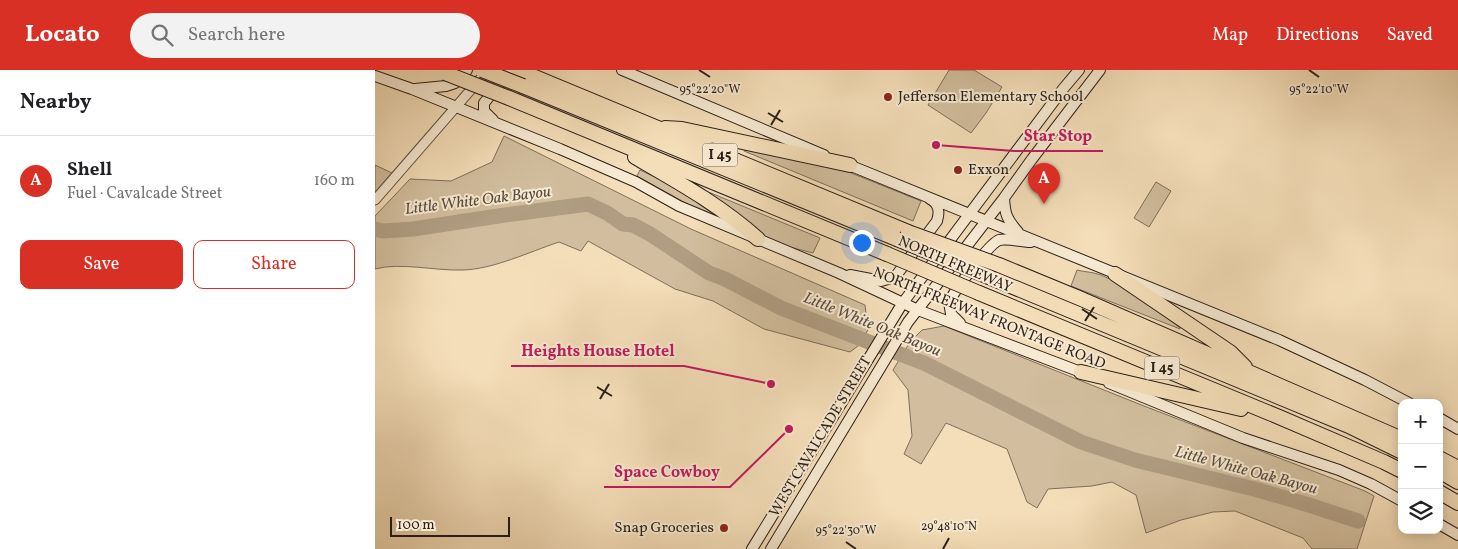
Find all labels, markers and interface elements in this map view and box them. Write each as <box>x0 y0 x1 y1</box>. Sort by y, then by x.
search box <box>130 13 480 58</box>
text: Locato <box>25 18 100 52</box>
icon: search <box>148 21 176 49</box>
text: Search here <box>188 22 285 48</box>
text: Map <box>1212 23 1248 48</box>
text: Directions <box>1276 23 1359 48</box>
text: Saved <box>1387 23 1433 48</box>
text: 95°22'20"W <box>679 82 741 98</box>
text: 95°22'10"W <box>1289 82 1349 98</box>
place label: Jefferson Elementary School <box>898 87 1083 108</box>
text: Nearby <box>20 88 91 117</box>
marker: Jefferson Elementary School <box>882 91 894 103</box>
callout: Star Stop <box>1014 120 1103 151</box>
text: Star Stop <box>1024 126 1092 148</box>
road number: I 45 <box>703 144 737 166</box>
text: Shell <box>67 157 112 183</box>
place label: Exxon <box>968 160 1009 181</box>
pin: A <box>1028 163 1060 204</box>
marker: Exxon <box>952 164 964 176</box>
text: A <box>30 170 42 192</box>
text: 160 m <box>314 170 355 192</box>
water label: Little White Oak Bayou <box>404 181 552 221</box>
text: Fuel · Cavalcade Street <box>67 183 222 205</box>
your location <box>849 230 875 256</box>
street label: NORTH FREEWAY <box>894 231 1016 299</box>
button: Save <box>20 240 183 289</box>
button: Share <box>193 240 355 289</box>
street label: NORTH FREEWAY FRONTAGE ROAD <box>869 263 1109 375</box>
water label: Little White Oak Bayou <box>800 287 944 363</box>
callout: Heights House Hotel <box>511 335 684 366</box>
text: Heights House Hotel <box>521 341 675 363</box>
street label: WEST CAVALCADE STREET <box>765 353 877 521</box>
road number: I 45 <box>1145 356 1179 380</box>
map controls <box>1398 399 1443 534</box>
button: + <box>1398 399 1443 444</box>
water label: Little White Oak Bayou <box>1172 441 1320 501</box>
button: − <box>1398 444 1443 489</box>
callout: Space Cowboy <box>604 456 730 487</box>
text: Space Cowboy <box>614 462 720 484</box>
button: layers <box>1398 489 1443 534</box>
scale bar <box>390 514 510 537</box>
text: 100 m <box>397 516 435 535</box>
place label: Snap Groceries <box>614 518 714 539</box>
text: 29°48'10"N <box>921 519 977 535</box>
marker: Snap Groceries <box>718 522 730 534</box>
text: 95°22'30"W <box>816 523 876 539</box>

